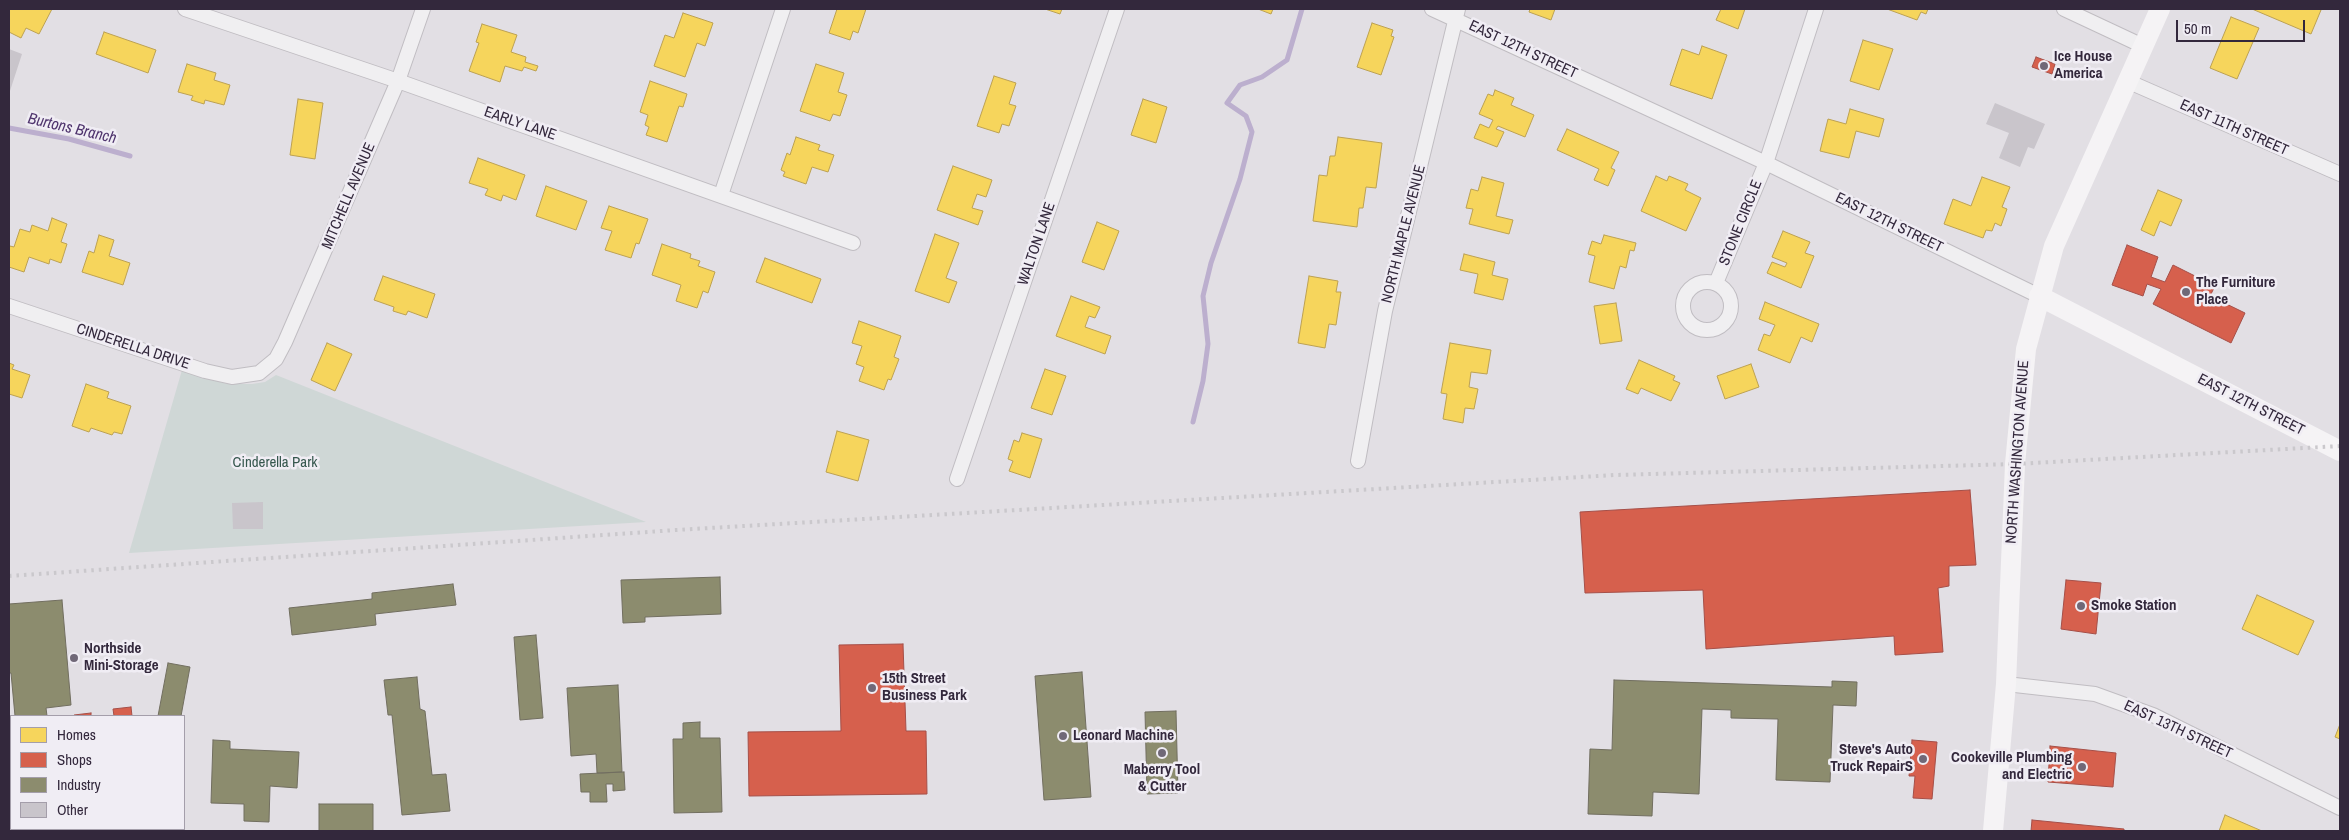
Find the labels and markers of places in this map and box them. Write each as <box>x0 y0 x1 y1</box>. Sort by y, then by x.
place label: Ice House America <box>2054 48 2112 83</box>
marker: Ice House America <box>2038 60 2050 72</box>
place label: The Furniture Place <box>2196 274 2275 309</box>
marker: The Furniture Place <box>2180 286 2192 298</box>
place label: Smoke Station <box>2091 597 2176 615</box>
marker: Smoke Station <box>2075 600 2087 612</box>
place label: Northside Mini-Storage <box>84 640 158 675</box>
marker: Northside Mini-Storage <box>68 652 80 664</box>
place label: 15th Street Business Park <box>882 670 967 705</box>
marker: 15th Street Business Park <box>866 682 878 694</box>
place label: Leonard Machine <box>1073 727 1174 745</box>
marker: Leonard Machine <box>1057 730 1069 742</box>
place label: Steve's Auto Truck RepairS <box>1830 741 1913 776</box>
marker: Maberry Tool & Cutter <box>1156 747 1168 759</box>
place label: Cookeville Plumbing and Electric <box>1951 749 2072 784</box>
marker: Steve's Auto Truck RepairS <box>1917 753 1929 765</box>
place label: Maberry Tool & Cutter <box>1124 761 1200 796</box>
marker: Cookeville Plumbing and Electric <box>2076 761 2088 773</box>

